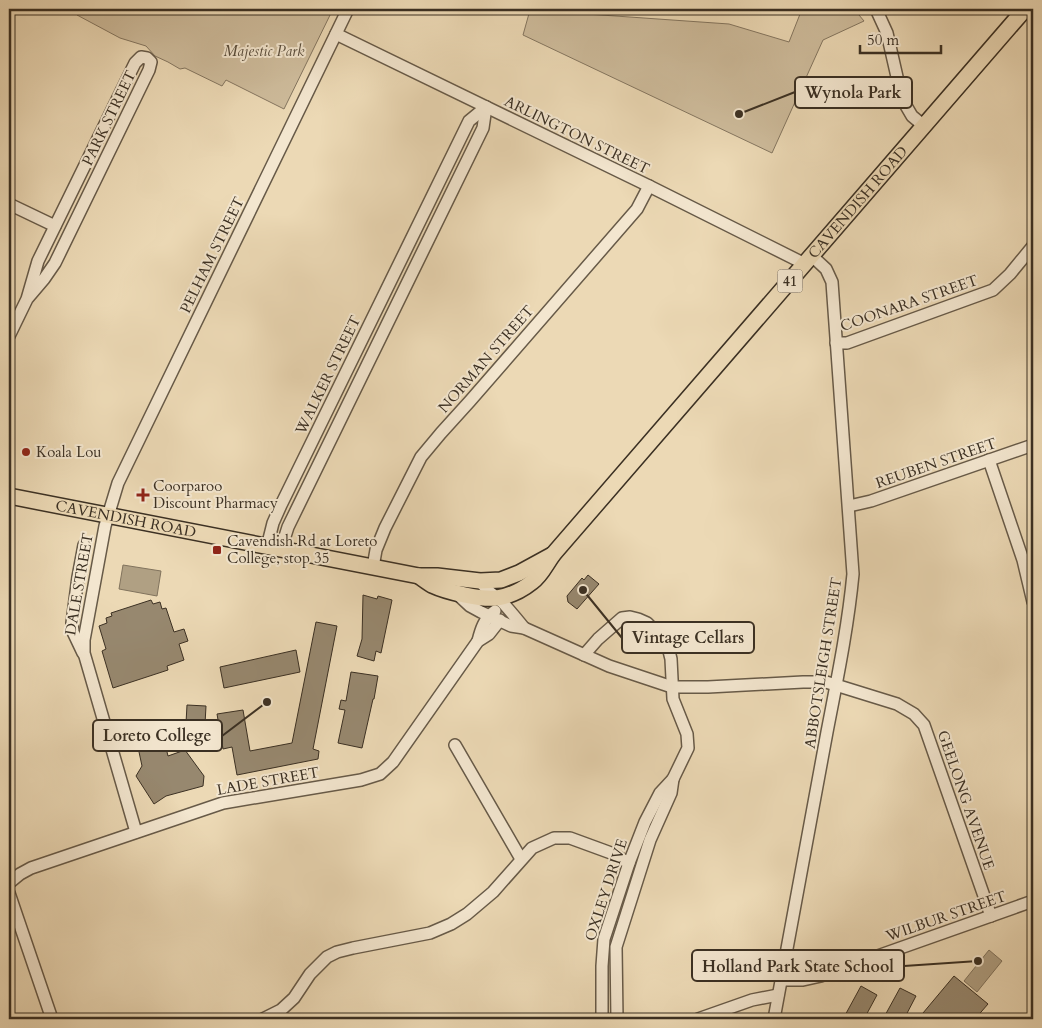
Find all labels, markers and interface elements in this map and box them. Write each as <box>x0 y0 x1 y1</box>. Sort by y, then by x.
scale bar <box>860 22 941 54</box>
text: 50 m <box>867 30 899 50</box>
park label: Majestic Park <box>223 41 305 61</box>
street label: PARK STREET <box>77 67 141 169</box>
callout: Wynola Park <box>795 77 912 108</box>
text: Wynola Park <box>803 82 902 104</box>
street label: ARLINGTON STREET <box>501 91 653 179</box>
street label: CAVENDISH ROAD <box>803 142 912 263</box>
street label: PELHAM STREET <box>175 194 249 316</box>
road number: 41 <box>778 270 802 292</box>
street label: COONARA STREET <box>837 270 981 336</box>
street label: NORMAN STREET <box>434 301 538 417</box>
street label: WALKER STREET <box>290 312 365 439</box>
street label: REUBEN STREET <box>873 433 999 493</box>
place label: Koala Lou <box>36 442 102 462</box>
marker: Koala Lou <box>20 446 32 458</box>
place label: Coorparoo Discount Pharmacy <box>153 476 278 513</box>
marker: Coorparoo Discount Pharmacy <box>137 489 149 501</box>
street label: CAVENDISH ROAD <box>54 495 198 542</box>
street label: DALE STREET <box>60 531 98 637</box>
place label: Cavendish Rd at Loreto College, stop 35 <box>227 531 377 568</box>
marker: Cavendish Rd at Loreto College, stop 35 <box>211 544 223 556</box>
street label: ABBOTSLEIGH STREET <box>800 576 846 750</box>
callout: Vintage Cellars <box>622 622 754 653</box>
text: Vintage Cellars <box>632 627 744 649</box>
callout: Loreto College <box>93 720 222 751</box>
text: Loreto College <box>103 725 211 747</box>
street label: GEELONG AVENUE <box>933 728 999 872</box>
street label: LADE STREET <box>215 762 321 800</box>
street label: OXLEY DRIVE <box>580 836 632 944</box>
street label: WILBUR STREET <box>882 886 1009 946</box>
callout: Holland Park State School <box>692 950 904 981</box>
text: Holland Park State School <box>702 956 894 978</box>

